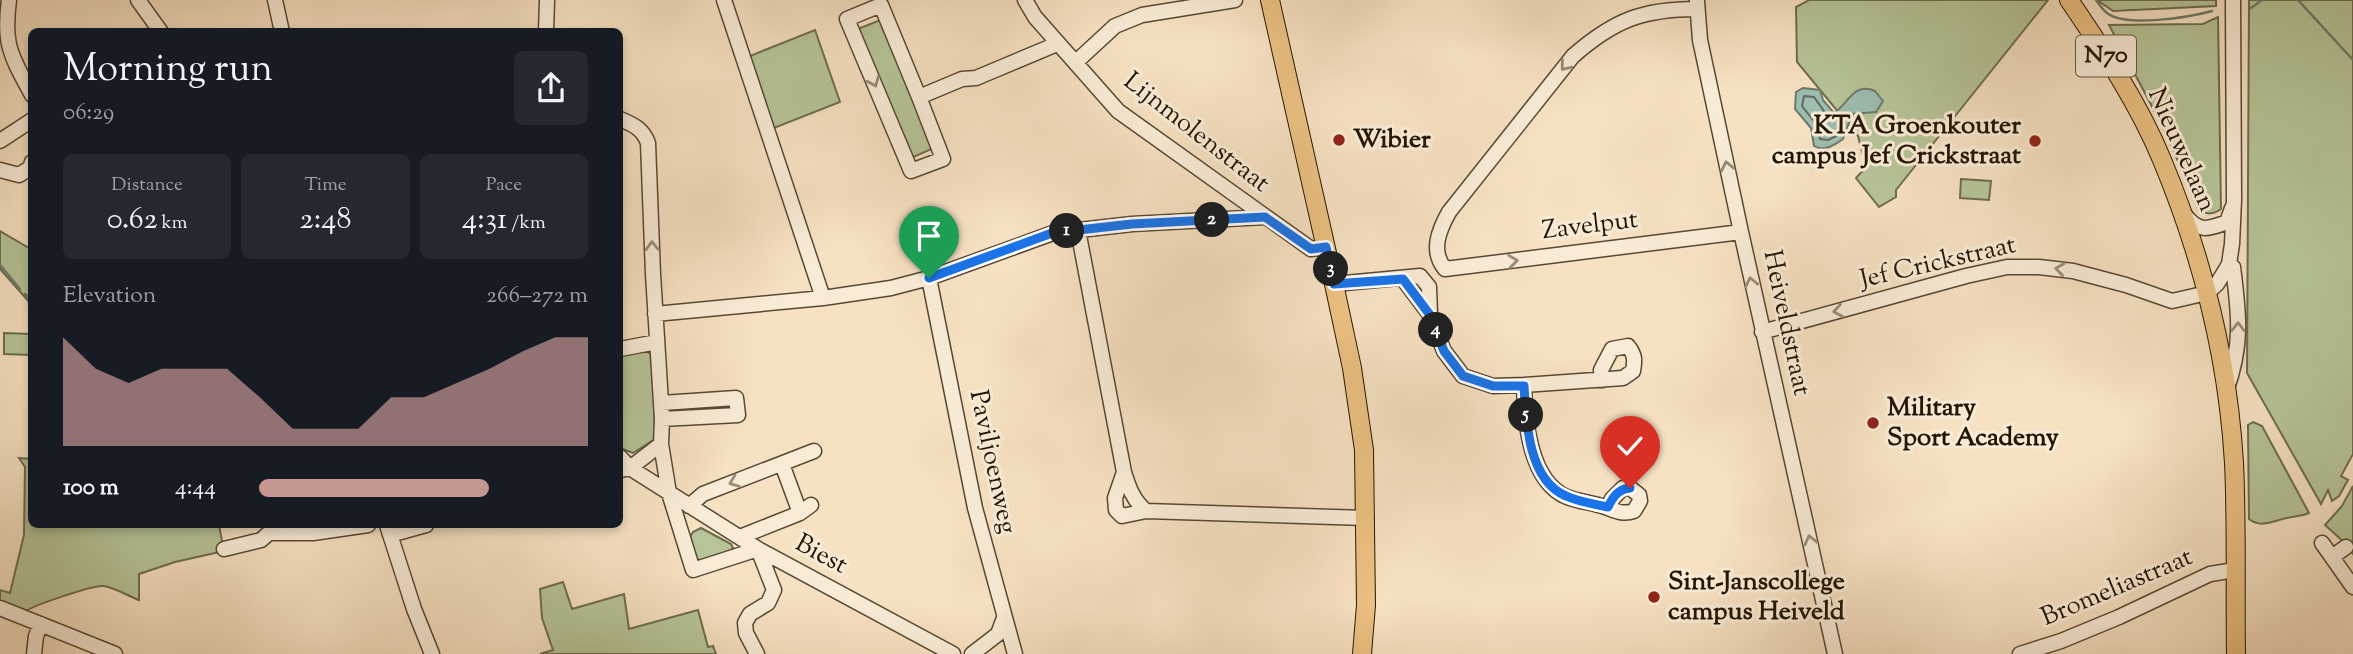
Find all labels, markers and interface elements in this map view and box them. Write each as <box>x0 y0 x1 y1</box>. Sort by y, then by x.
road number: N70 <box>2076 36 2136 76</box>
text: Morning run <box>63 44 273 98</box>
button: share <box>514 51 588 125</box>
one-way arrow <box>1561 58 1573 71</box>
street label: Lijnmolenstraat <box>1115 64 1277 202</box>
one-way arrow <box>865 76 879 88</box>
street label: Nieuwelaan <box>2137 82 2225 218</box>
text: 06:29 <box>63 97 114 130</box>
place label: KTA Groenkouter campus Jef Crickstraat <box>1772 108 2021 175</box>
place label: Wibier <box>1353 122 1431 159</box>
marker: Wibier <box>1331 132 1347 148</box>
marker: KTA Groenkouter campus Jef Crickstraat <box>2027 133 2043 149</box>
one-way arrow <box>1720 160 1735 172</box>
text: Distance <box>111 172 183 199</box>
text: Time <box>304 172 347 199</box>
text: Pace <box>486 172 522 199</box>
text: 0.62 <box>107 199 157 242</box>
text: 2:48 <box>300 199 351 242</box>
text: 4:31 <box>462 199 507 242</box>
pin: 2 <box>1194 202 1230 238</box>
street label: Zavelput <box>1540 202 1640 250</box>
pin <box>899 206 959 278</box>
text: 2 <box>1207 206 1216 233</box>
text: km <box>157 210 188 237</box>
text: /km <box>507 210 546 237</box>
pin: 1 <box>1050 214 1084 248</box>
icon: arrive <box>910 217 948 255</box>
text: 1 <box>1063 217 1070 244</box>
street label: Jef Crickstraat <box>1854 227 2020 299</box>
one-way arrow <box>644 240 660 251</box>
street label: Heiveldstraat <box>1753 247 1819 399</box>
pin: 3 <box>1314 252 1348 286</box>
one-way arrow <box>1507 253 1519 268</box>
text: 3 <box>1327 255 1334 282</box>
one-way arrow <box>2054 262 2066 277</box>
one-way arrow <box>1745 276 1760 288</box>
text: Elevation <box>63 280 156 313</box>
text: 266–272 m <box>486 280 588 313</box>
one-way arrow <box>1832 303 1844 318</box>
pin: 4 <box>1418 312 1454 348</box>
text: 4 <box>1431 316 1440 343</box>
one-way arrow <box>2230 321 2246 332</box>
street label: Paviljoenweg <box>959 387 1025 537</box>
place label: Military Sport Academy <box>1887 390 2059 457</box>
pin: 5 <box>1508 398 1544 432</box>
text: 5 <box>1522 401 1529 428</box>
marker: Military Sport Academy <box>1865 415 1881 431</box>
pin <box>1600 416 1660 488</box>
icon: check <box>1611 427 1649 465</box>
text: 100 m <box>63 472 119 505</box>
text: 4:44 <box>175 472 216 505</box>
one-way arrow <box>728 474 740 488</box>
street label: Biest <box>788 526 854 584</box>
one-way arrow <box>1803 534 1818 546</box>
street label: Bromeliastraat <box>2035 539 2199 637</box>
place label: Sint-Janscollege campus Heiveld <box>1668 564 1845 631</box>
marker: Sint-Janscollege campus Heiveld <box>1646 589 1662 605</box>

